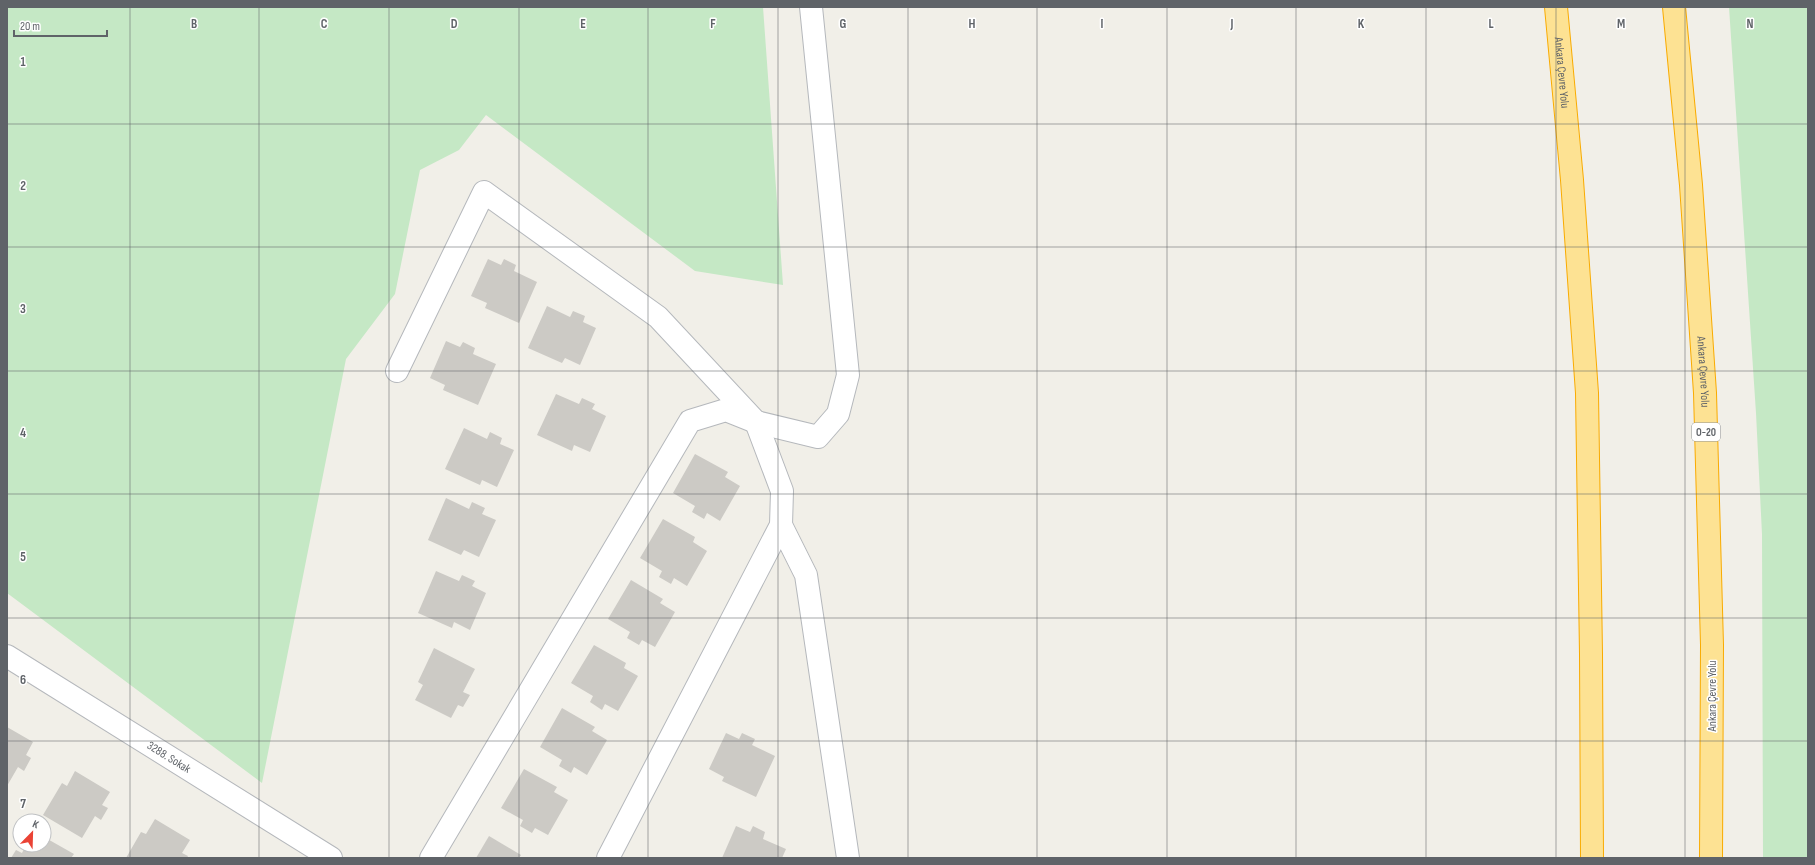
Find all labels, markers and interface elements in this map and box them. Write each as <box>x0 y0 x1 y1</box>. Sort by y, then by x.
scale bar <box>14 12 107 38</box>
text: B <box>191 16 197 32</box>
text: C <box>321 16 328 32</box>
text: D <box>451 16 458 32</box>
text: E <box>580 16 586 32</box>
text: F <box>710 16 716 32</box>
text: G <box>840 16 847 32</box>
text: H <box>969 16 976 32</box>
text: I <box>1101 16 1104 32</box>
text: J <box>1230 16 1234 32</box>
text: K <box>1358 16 1365 32</box>
text: L <box>1488 16 1494 32</box>
text: M <box>1617 16 1625 32</box>
text: N <box>1747 16 1754 32</box>
text: 20 m <box>20 19 40 34</box>
street label: Ankara Çevre Yolu <box>1551 36 1573 109</box>
text: 1 <box>20 54 26 70</box>
text: 2 <box>20 178 26 194</box>
text: 3 <box>20 301 26 317</box>
street label: Ankara Çevre Yolu <box>1694 335 1713 408</box>
road number: O-20 <box>1692 423 1720 441</box>
text: 4 <box>20 425 26 441</box>
text: 5 <box>20 549 26 565</box>
street label: Ankara Çevre Yolu <box>1705 660 1720 733</box>
text: 6 <box>20 672 26 688</box>
street label: 3288. Sokak <box>144 738 194 776</box>
text: 7 <box>20 796 26 812</box>
north arrow <box>12 813 52 853</box>
text: K <box>31 817 41 832</box>

